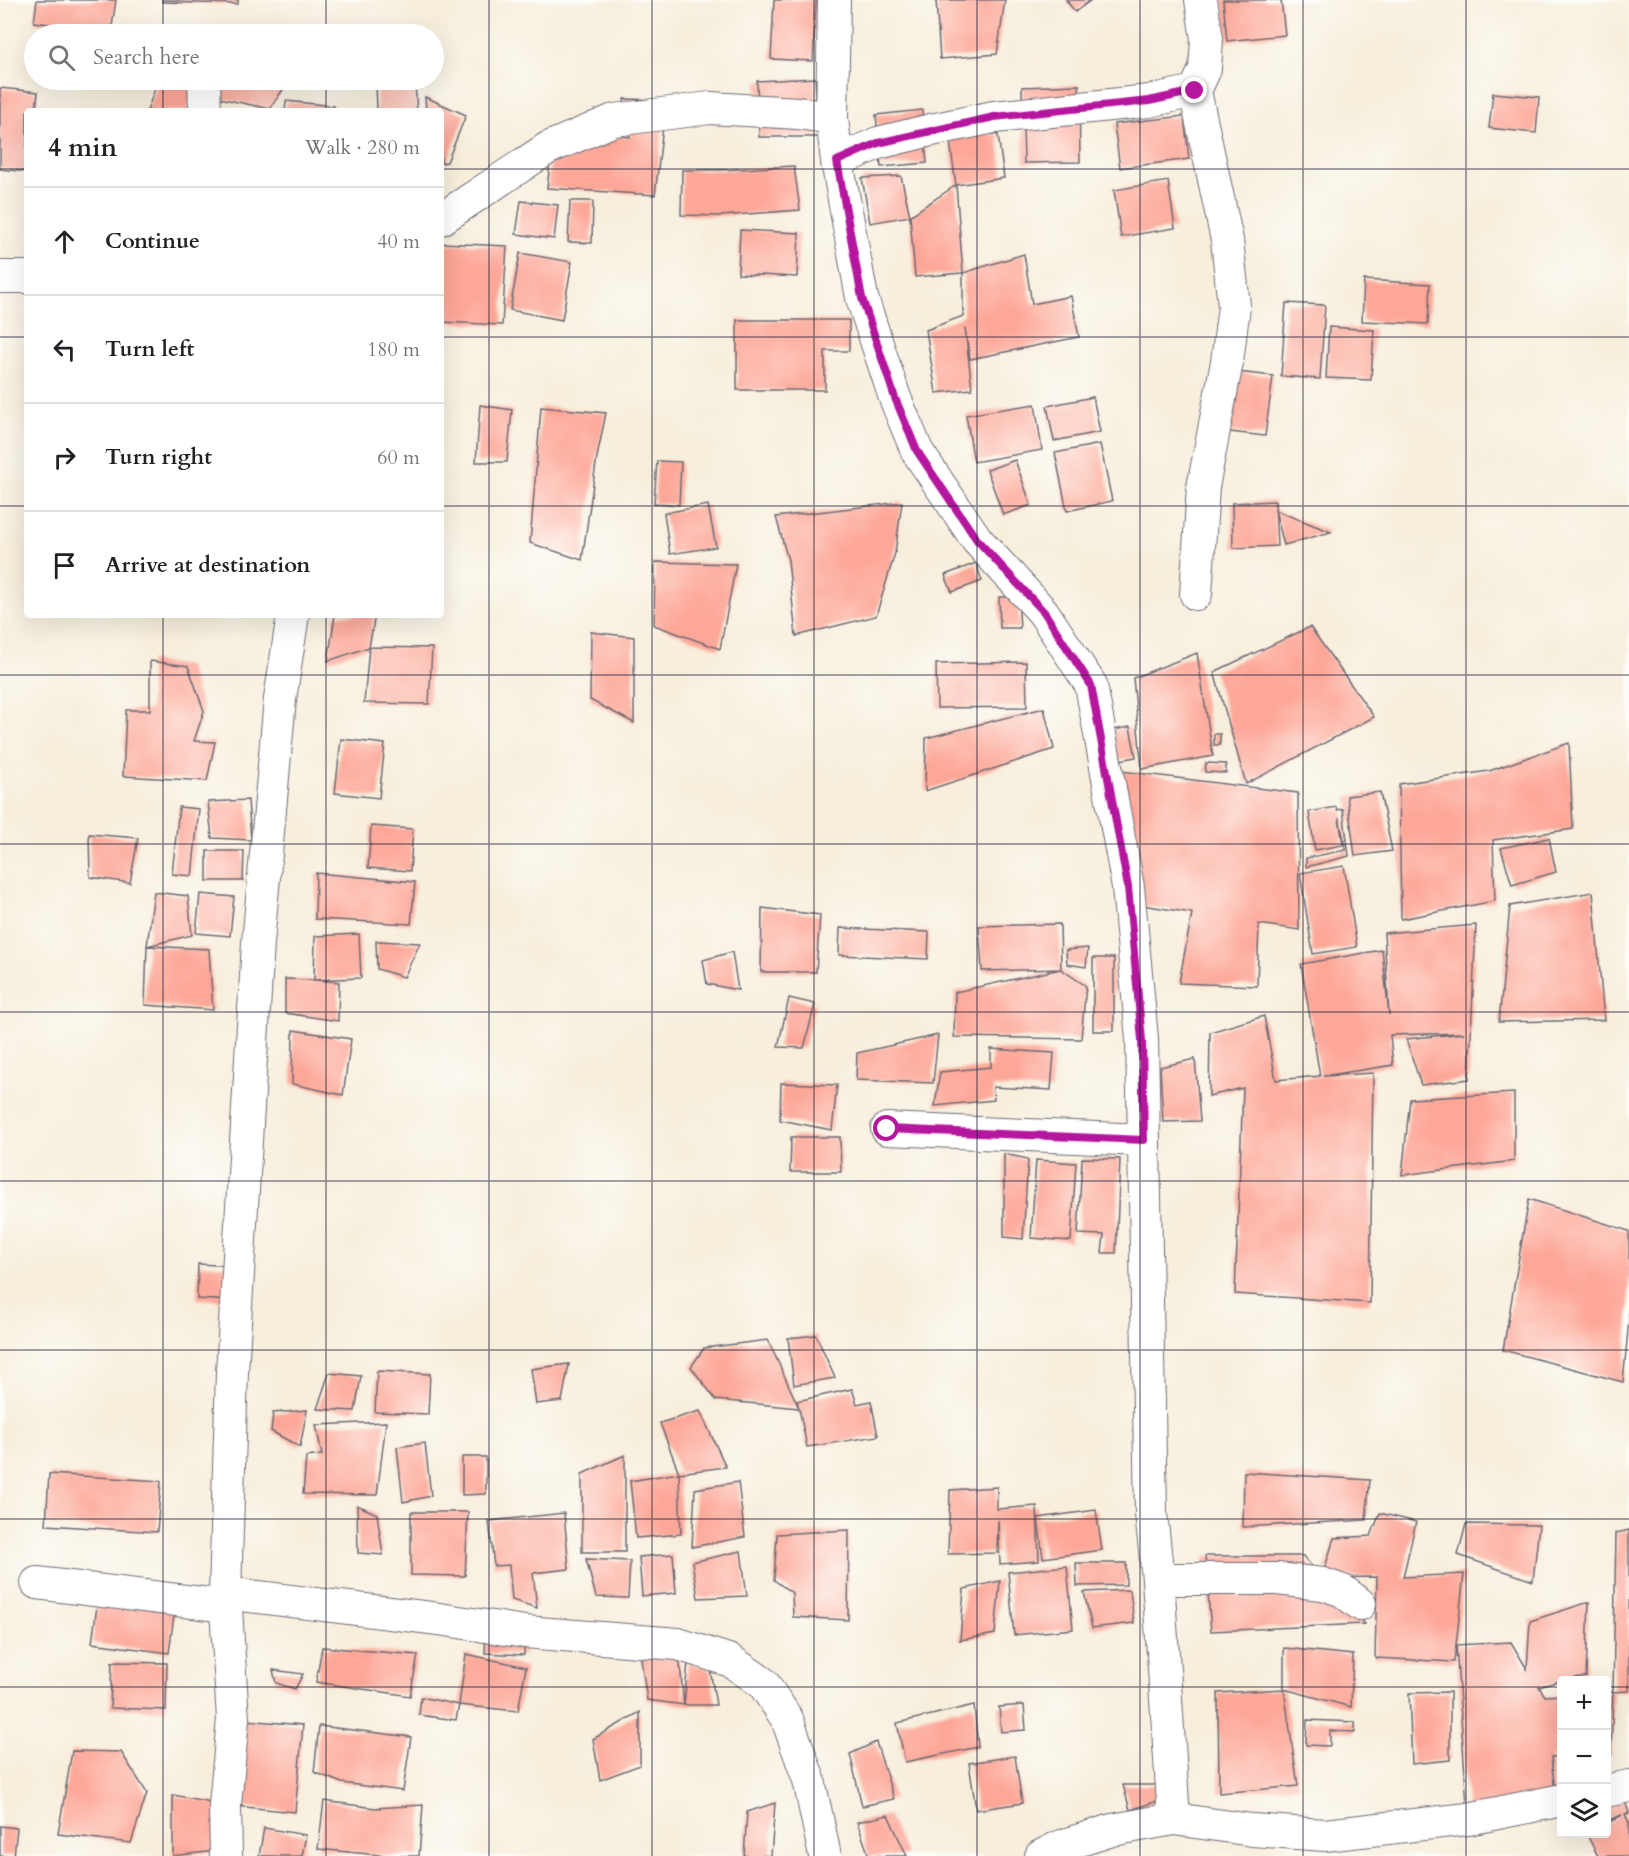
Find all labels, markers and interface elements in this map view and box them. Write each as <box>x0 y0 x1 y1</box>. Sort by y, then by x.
search box <box>24 24 444 90</box>
icon: search <box>45 41 78 74</box>
text: Search here <box>93 42 200 72</box>
route end <box>1181 77 1207 103</box>
text: 4 min <box>48 130 117 165</box>
text: Walk · 280 m <box>305 134 420 161</box>
icon: ahead <box>48 225 81 258</box>
text: Continue <box>105 226 200 256</box>
text: 40 m <box>377 228 420 255</box>
icon: left <box>48 333 81 366</box>
text: Turn left <box>105 334 194 364</box>
text: 180 m <box>367 336 420 363</box>
icon: right <box>48 441 81 474</box>
text: Turn right <box>105 442 212 472</box>
text: 60 m <box>377 444 420 471</box>
icon: arrive <box>48 549 81 582</box>
text: Arrive at destination <box>105 550 310 580</box>
route start <box>873 1115 899 1141</box>
map controls <box>1557 1676 1611 1838</box>
button: + <box>1557 1676 1611 1730</box>
button: − <box>1557 1730 1611 1784</box>
button: layers <box>1557 1784 1611 1838</box>

